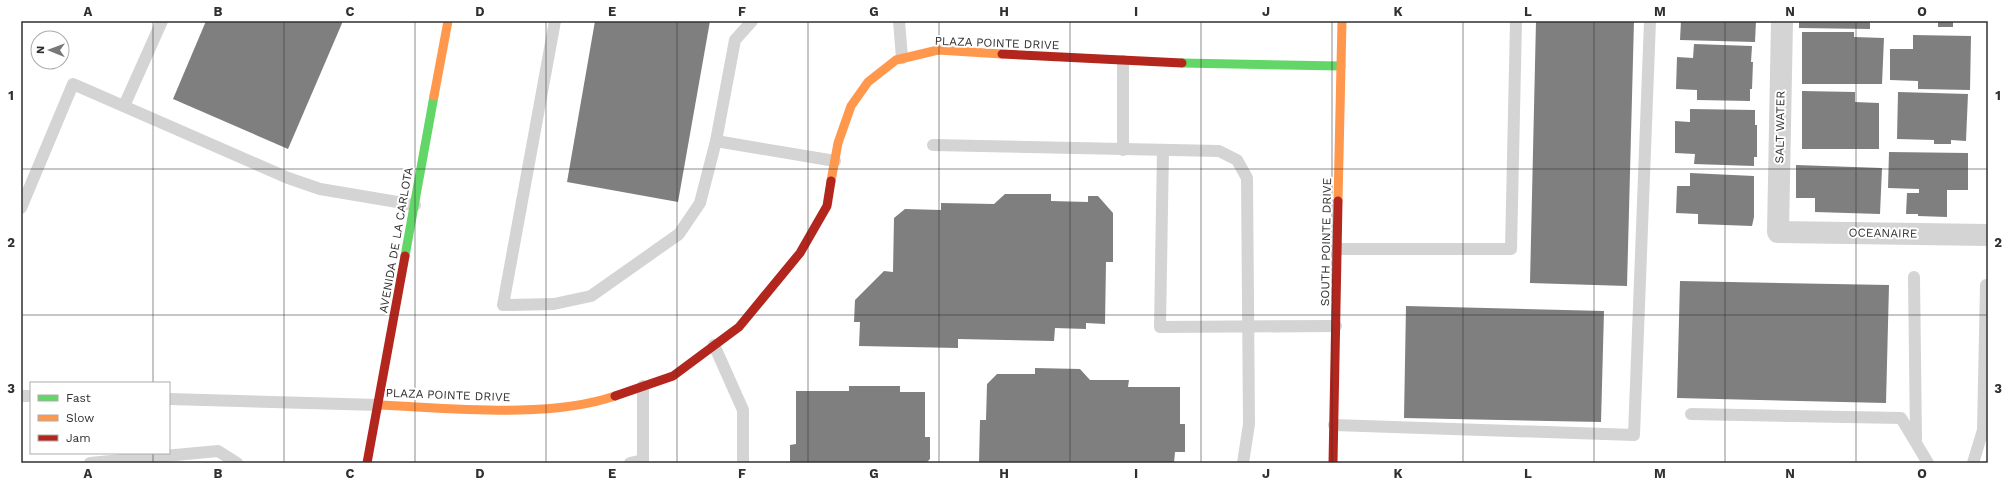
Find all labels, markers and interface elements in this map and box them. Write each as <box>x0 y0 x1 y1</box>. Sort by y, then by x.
text: A <box>84 4 93 19</box>
text: B <box>214 4 223 19</box>
text: C <box>346 4 355 19</box>
text: D <box>475 4 485 19</box>
text: E <box>608 4 616 19</box>
text: F <box>738 4 746 19</box>
text: G <box>869 4 879 19</box>
text: H <box>999 4 1009 19</box>
text: I <box>1134 4 1138 19</box>
text: J <box>1262 4 1270 19</box>
text: K <box>1393 4 1403 19</box>
text: L <box>1524 4 1532 19</box>
text: M <box>1654 4 1666 19</box>
text: N <box>1785 4 1795 19</box>
text: O <box>1917 4 1927 19</box>
north arrow <box>30 30 70 70</box>
street label: PLAZA POINTE DRIVE <box>934 34 1060 52</box>
text: N <box>34 46 47 54</box>
text: 1 <box>8 88 14 103</box>
text: 1 <box>1995 88 2001 103</box>
street label: SALT WATER <box>1772 91 1788 163</box>
street label: AVENIDA DE LA CARLOTA <box>376 166 416 314</box>
street label: SOUTH POINTE DRIVE <box>1318 177 1334 306</box>
street label: OCEANAIRE <box>1849 225 1918 241</box>
text: 2 <box>7 235 15 250</box>
text: 2 <box>1994 235 2002 250</box>
text: 3 <box>7 381 15 396</box>
text: 3 <box>1994 381 2002 396</box>
legend <box>30 382 170 454</box>
street label: PLAZA POINTE DRIVE <box>385 386 511 404</box>
text: Fast <box>66 391 91 405</box>
text: Slow <box>66 411 94 425</box>
text: Jam <box>66 431 91 445</box>
text: A <box>84 466 93 481</box>
text: B <box>214 466 223 481</box>
text: C <box>346 466 355 481</box>
text: D <box>475 466 485 481</box>
text: E <box>608 466 616 481</box>
text: F <box>738 466 746 481</box>
text: G <box>869 466 879 481</box>
text: H <box>999 466 1009 481</box>
text: I <box>1134 466 1138 481</box>
text: J <box>1262 466 1270 481</box>
text: K <box>1393 466 1403 481</box>
text: L <box>1524 466 1532 481</box>
text: M <box>1654 466 1666 481</box>
text: N <box>1785 466 1795 481</box>
text: O <box>1917 466 1927 481</box>

